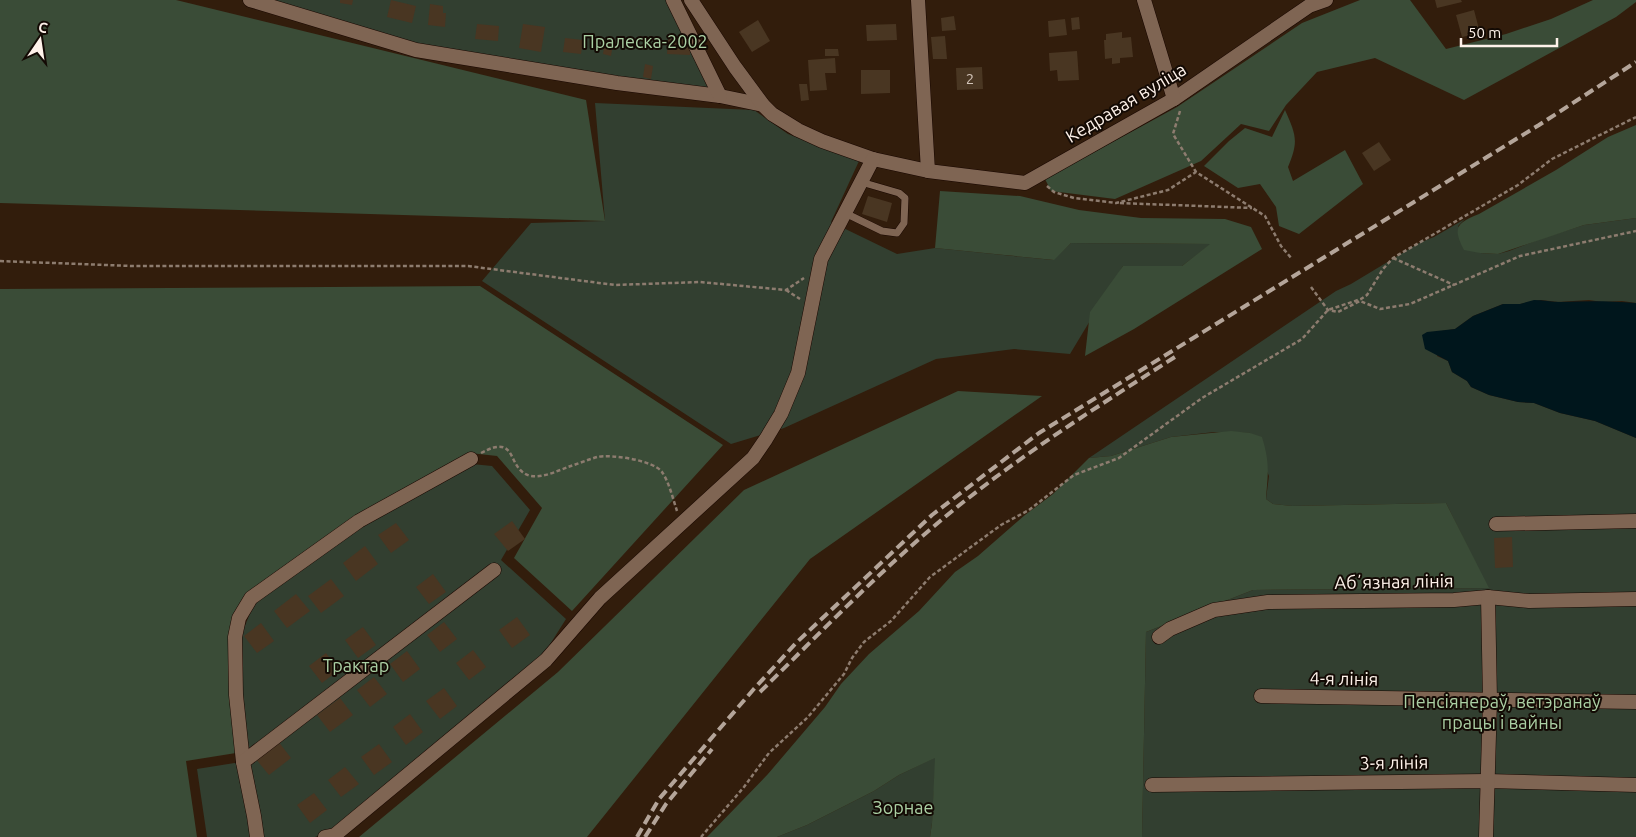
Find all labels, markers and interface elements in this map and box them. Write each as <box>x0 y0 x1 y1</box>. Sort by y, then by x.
north arrow <box>15 15 65 65</box>
scale bar <box>1461 15 1557 47</box>
text: С <box>37 19 49 36</box>
text: 50 m <box>1468 24 1501 41</box>
park label: Пралеска-2002 <box>582 31 708 51</box>
street label: Кедравая вуліца <box>1062 58 1189 146</box>
house number: 2 <box>966 70 974 87</box>
street label: Абʼязная лінія <box>1334 570 1454 592</box>
park label: Трактар <box>323 655 389 675</box>
street label: 4-я лінія <box>1310 667 1379 689</box>
park label: Пенсіянераў, ветэранаў працы і вайны <box>1403 691 1601 732</box>
street label: 3-я лінія <box>1359 751 1428 773</box>
park label: Зорнае <box>873 797 933 817</box>

